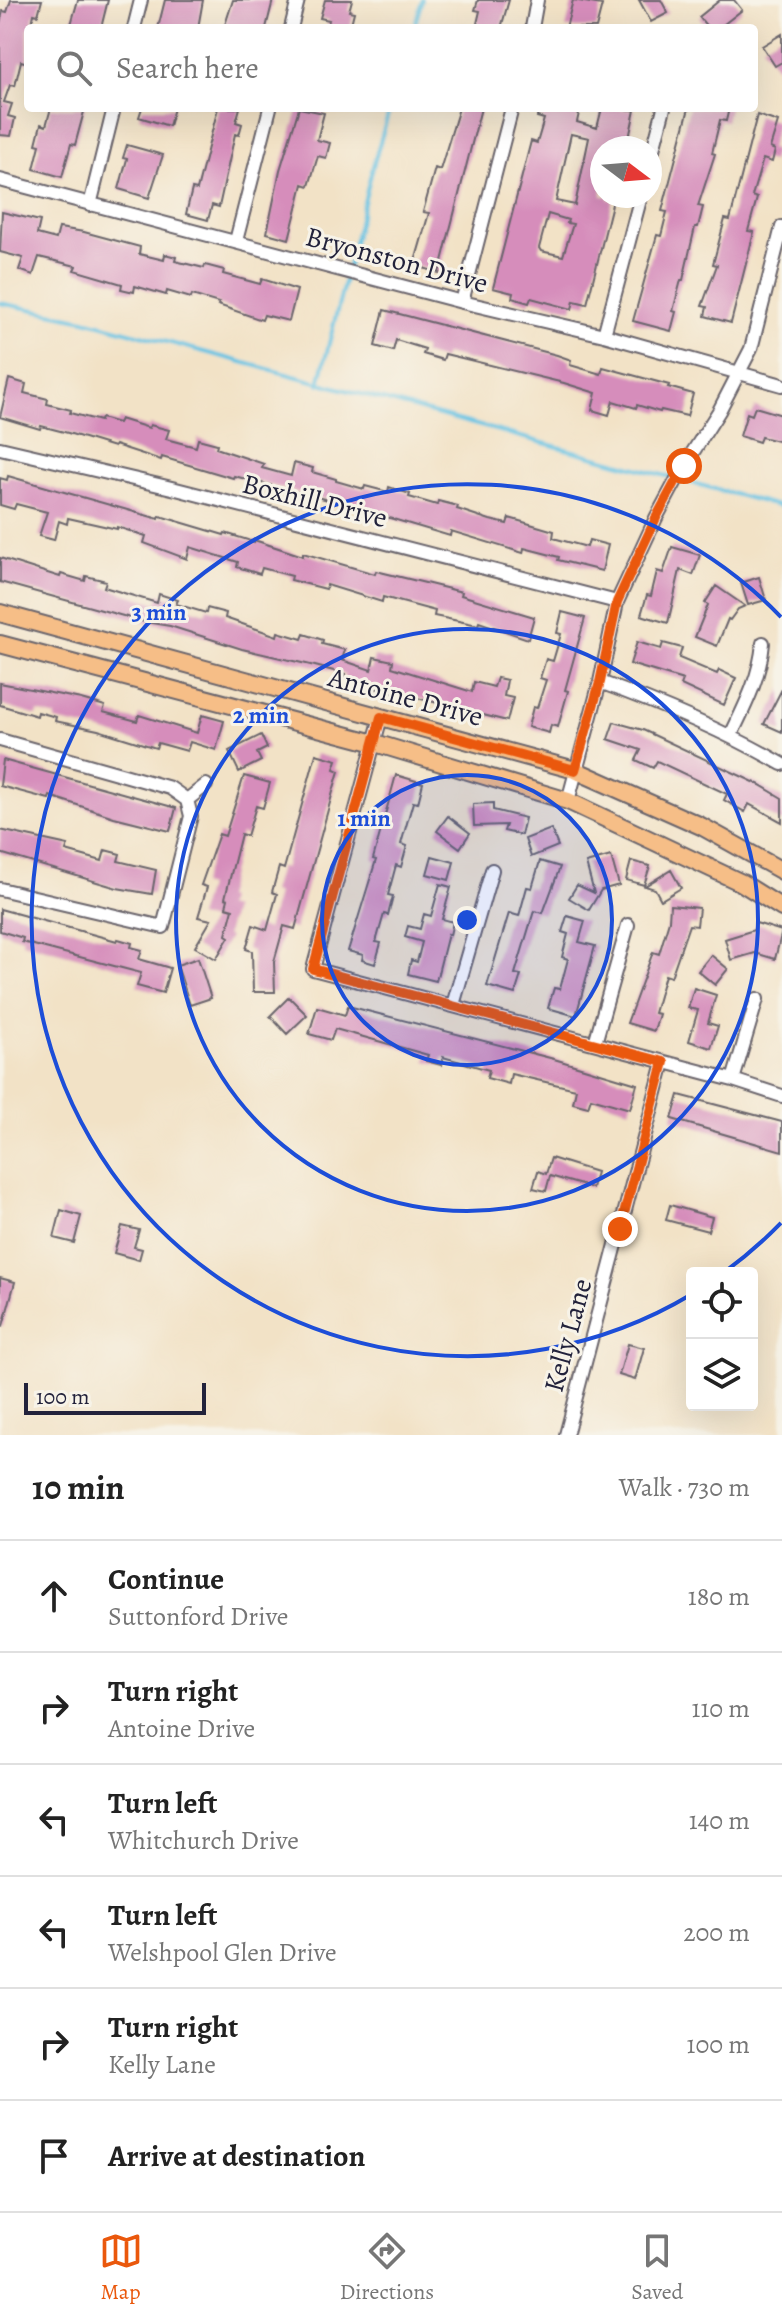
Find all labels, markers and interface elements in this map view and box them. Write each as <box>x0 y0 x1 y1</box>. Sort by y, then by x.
search box <box>24 24 758 112</box>
icon: search <box>52 46 96 90</box>
text: Search here <box>116 48 259 88</box>
north arrow <box>590 136 662 208</box>
street label: Bryonston Drive <box>301 217 492 303</box>
route start <box>666 448 702 484</box>
street label: Boxhill Drive <box>238 465 391 537</box>
text: 3 min <box>131 596 187 628</box>
street label: Antoine Drive <box>323 658 487 736</box>
text: 2 min <box>233 699 290 731</box>
text: 1 min <box>337 802 391 834</box>
centre of rings <box>453 906 481 934</box>
route end <box>602 1211 638 1247</box>
map controls <box>686 1267 758 1411</box>
button: locate <box>686 1267 758 1339</box>
street label: Kelly Lane <box>535 1274 601 1396</box>
button: layers <box>686 1339 758 1411</box>
scale bar <box>24 1379 206 1415</box>
text: 100 m <box>36 1382 90 1412</box>
text: 10 min <box>32 1464 125 1511</box>
text: Walk · 730 m <box>619 1470 750 1505</box>
text: Continue <box>108 1559 224 1599</box>
icon: ahead <box>32 1574 76 1618</box>
text: 180 m <box>688 1579 750 1614</box>
text: Suttonford Drive <box>108 1599 288 1634</box>
text: Turn right <box>108 1671 238 1711</box>
icon: right <box>32 1686 76 1730</box>
text: 110 m <box>692 1691 750 1726</box>
text: Antoine Drive <box>108 1711 255 1746</box>
text: Turn left <box>108 1783 217 1823</box>
icon: left <box>32 1798 76 1842</box>
text: 140 m <box>689 1803 750 1838</box>
text: Whitchurch Drive <box>108 1823 299 1858</box>
text: Turn left <box>108 1895 217 1935</box>
icon: left <box>32 1910 76 1954</box>
text: 200 m <box>683 1915 750 1950</box>
text: Welshpool Glen Drive <box>108 1935 337 1970</box>
text: Turn right <box>108 2007 238 2047</box>
icon: right <box>32 2022 76 2066</box>
text: 100 m <box>687 2027 750 2062</box>
text: Kelly Lane <box>108 2047 216 2082</box>
icon: arrive <box>32 2134 76 2178</box>
text: Arrive at destination <box>108 2136 365 2176</box>
tab: Map <box>99 2229 143 2307</box>
tab: Directions <box>340 2229 434 2307</box>
tab: Saved <box>631 2229 683 2307</box>

